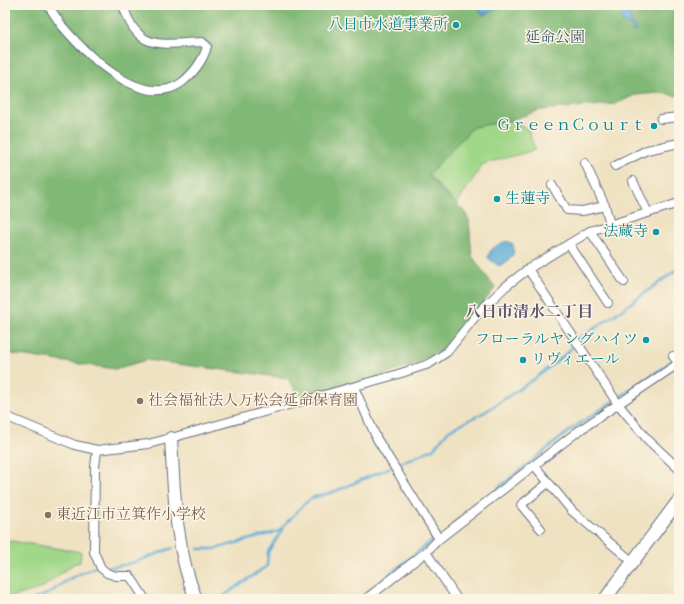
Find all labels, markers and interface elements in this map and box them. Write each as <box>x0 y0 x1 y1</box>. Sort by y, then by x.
place label: 八日市水道事業所 <box>328 15 448 36</box>
marker: 八日市水道事業所 <box>451 20 461 30</box>
park label: 延命公園 <box>525 28 585 49</box>
place label: ＧｒｅｅｎＣｏｕｒｔ <box>496 116 646 137</box>
marker: ＧｒｅｅｎＣｏｕｒｔ <box>649 121 659 131</box>
place label: 生蓮寺 <box>505 189 550 210</box>
marker: 生蓮寺 <box>492 194 502 204</box>
place label: 法蔵寺 <box>603 222 648 243</box>
marker: 法蔵寺 <box>651 227 661 237</box>
district label: 八日市清水二丁目 <box>465 302 593 324</box>
place label: フローラルヤングハイツ <box>475 330 638 351</box>
marker: フローラルヤングハイツ <box>641 335 651 345</box>
place label: リヴィエール <box>531 350 620 371</box>
marker: リヴィエール <box>518 355 528 365</box>
place label: 社会福祉法人万松会延命保育園 <box>148 391 358 412</box>
marker: 社会福祉法人万松会延命保育園 <box>135 396 145 406</box>
place label: 東近江市立箕作小学校 <box>56 505 206 526</box>
marker: 東近江市立箕作小学校 <box>43 510 53 520</box>

